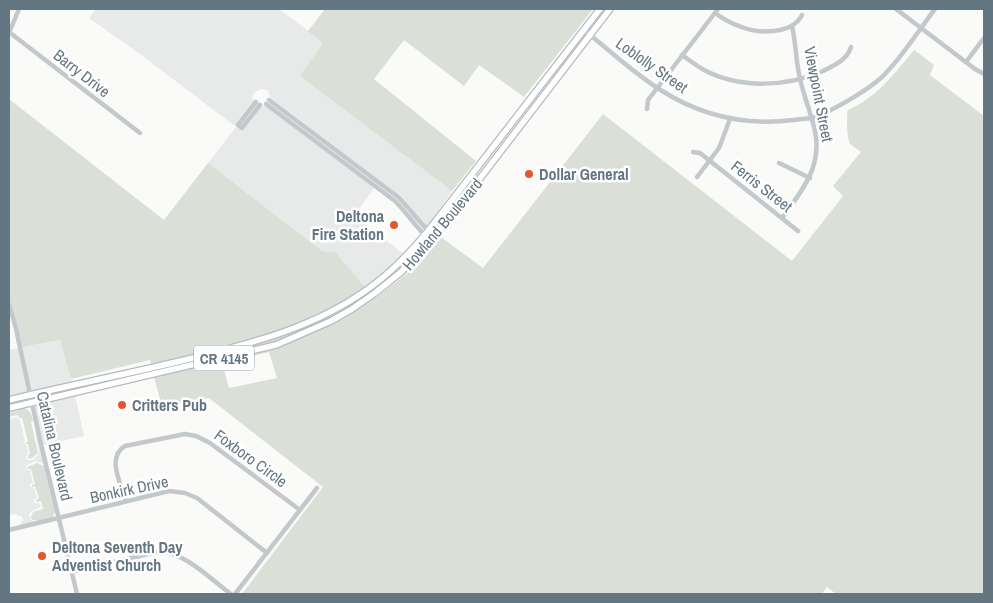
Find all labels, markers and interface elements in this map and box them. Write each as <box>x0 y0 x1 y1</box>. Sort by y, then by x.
street label: Loblolly Street <box>612 32 693 98</box>
street label: Barry Drive <box>49 44 115 102</box>
street label: Viewpoint Street <box>799 44 839 144</box>
street label: Ferris Street <box>727 155 798 217</box>
place label: Dollar General <box>539 163 629 185</box>
marker: Dollar General <box>523 168 535 180</box>
street label: Howland Boulevard <box>397 173 487 275</box>
place label: Deltona Fire Station <box>312 205 385 245</box>
marker: Deltona Fire Station <box>388 219 400 231</box>
road number: CR 4145 <box>194 346 254 370</box>
street label: Catalina Boulevard <box>32 389 78 503</box>
place label: Critters Pub <box>132 394 207 416</box>
marker: Critters Pub <box>116 399 128 411</box>
street label: Foxboro Circle <box>210 424 292 492</box>
street label: Bonkirk Drive <box>88 470 170 508</box>
place label: Deltona Seventh Day Adventist Church <box>52 536 183 576</box>
marker: Deltona Seventh Day Adventist Church <box>36 550 48 562</box>

